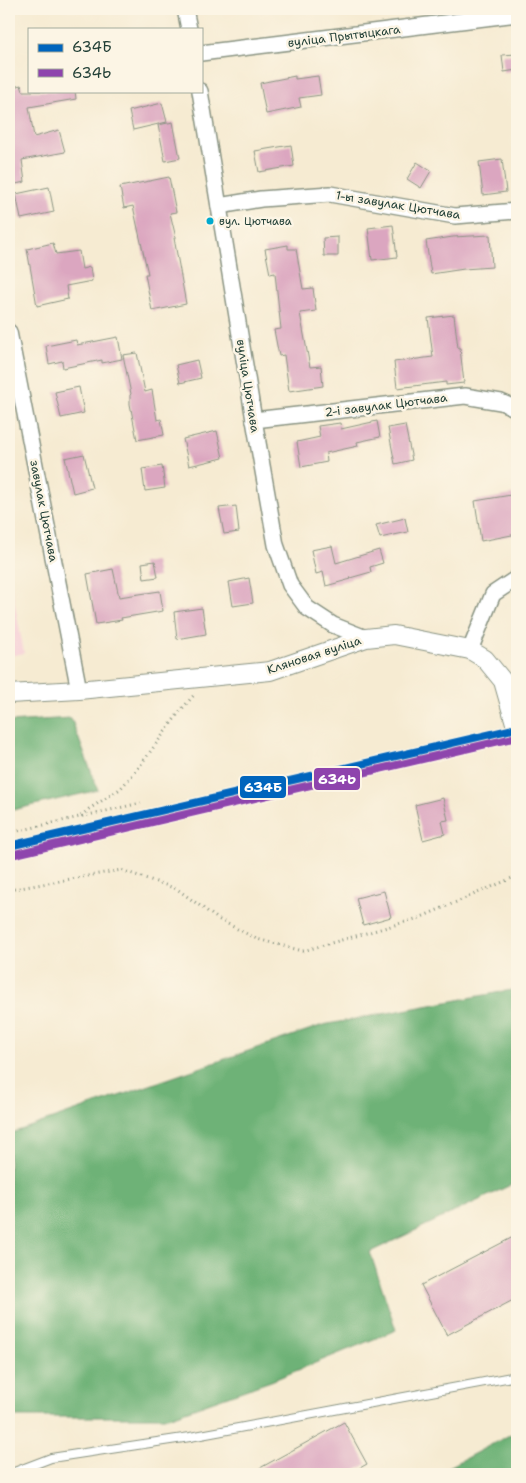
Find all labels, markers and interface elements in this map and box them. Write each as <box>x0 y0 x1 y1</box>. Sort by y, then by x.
street label: вуліца Прытыцкага <box>287 21 402 51</box>
legend <box>28 28 202 92</box>
text: 634Б <box>72 37 112 57</box>
text: 634Ь <box>72 63 111 83</box>
street label: 1-ы завулак Цютчава <box>335 187 462 223</box>
place label: вул. Цютчава <box>219 214 292 229</box>
marker: вул. Цютчава <box>205 216 215 226</box>
street label: вуліца Цютчава <box>233 338 263 434</box>
street label: 2-і завулак Цютчава <box>324 389 449 420</box>
street label: завулак Цютчава <box>26 459 62 564</box>
street label: Кляновая вуліца <box>265 632 364 678</box>
line badge: 634Ь <box>313 767 361 791</box>
text: 634Ь <box>318 770 356 788</box>
line badge: 634Б <box>239 775 287 799</box>
text: 634Б <box>244 778 282 796</box>

